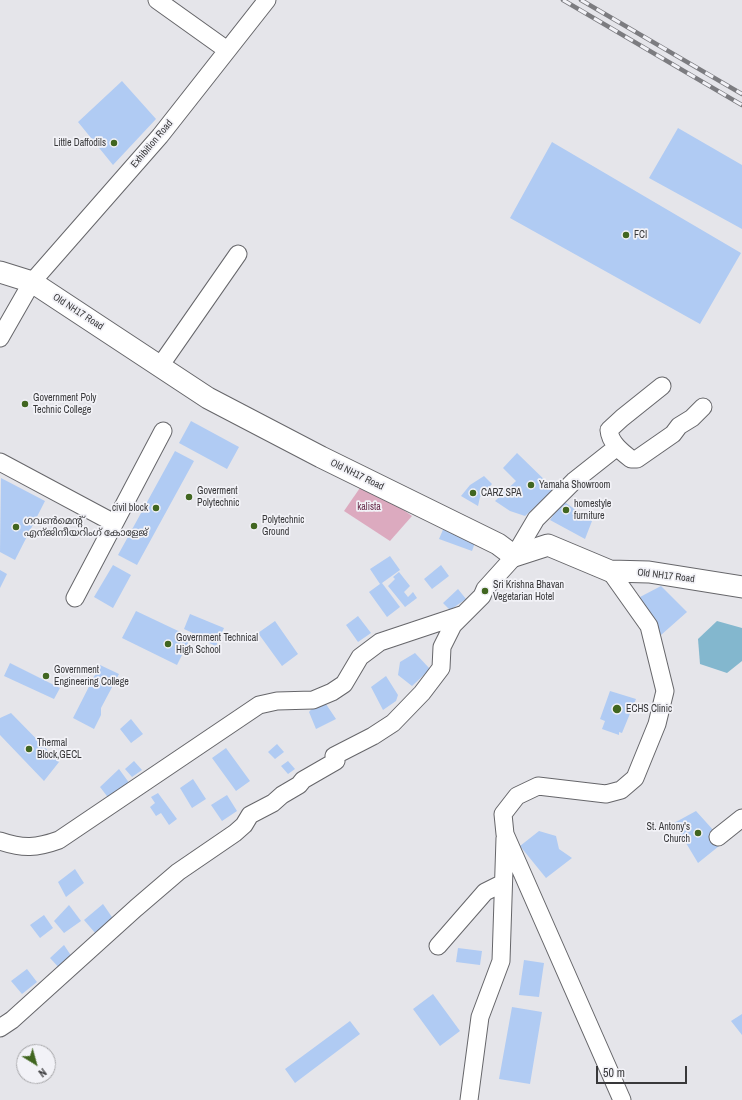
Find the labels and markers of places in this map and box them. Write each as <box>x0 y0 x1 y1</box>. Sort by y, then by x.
place label: Little Daffodils <box>54 137 106 149</box>
marker: Little Daffodils <box>109 138 119 148</box>
place label: FCI <box>634 229 647 241</box>
marker: FCI <box>621 230 631 240</box>
place label: Government Poly Technic College <box>33 392 96 416</box>
marker: Government Poly Technic College <box>20 399 30 409</box>
place label: Yamaha Showroom <box>539 479 610 491</box>
marker: Yamaha Showroom <box>526 480 536 490</box>
place label: Goverment Polytechnic <box>197 485 239 508</box>
place label: CARZ SPA <box>481 487 521 499</box>
marker: CARZ SPA <box>468 488 478 498</box>
marker: Goverment Polytechnic <box>184 492 194 502</box>
place label: homestyle furniture <box>574 498 611 522</box>
place label: civil block <box>112 502 148 514</box>
marker: civil block <box>151 503 161 513</box>
marker: homestyle furniture <box>561 505 571 515</box>
place label: Polytechnic Ground <box>262 514 304 538</box>
place label: ഗവൺമെന്റ് എന്ജിനീയറിംഗ് കോളേജ് <box>24 515 148 538</box>
marker: Polytechnic Ground <box>249 521 259 531</box>
marker: ഗവൺമെന്റ് എന്ജിനീയറിംഗ് കോളേജ് <box>11 522 21 532</box>
place label: Sri Krishna Bhavan Vegetarian Hotel <box>493 579 564 602</box>
marker: Sri Krishna Bhavan Vegetarian Hotel <box>480 586 490 596</box>
place label: Government Technical High School <box>176 632 258 656</box>
marker: Government Technical High School <box>163 639 173 649</box>
place label: Government Engineering College <box>54 664 129 688</box>
marker: Government Engineering College <box>41 671 51 681</box>
marker: ECHS Clinic <box>611 703 623 715</box>
place label: ECHS Clinic <box>626 703 672 715</box>
place label: Thermal Block,GECL <box>37 737 82 760</box>
marker: Thermal Block,GECL <box>24 744 34 754</box>
place label: St. Antony's Church <box>646 821 690 844</box>
marker: St. Antony's Church <box>693 828 703 838</box>

